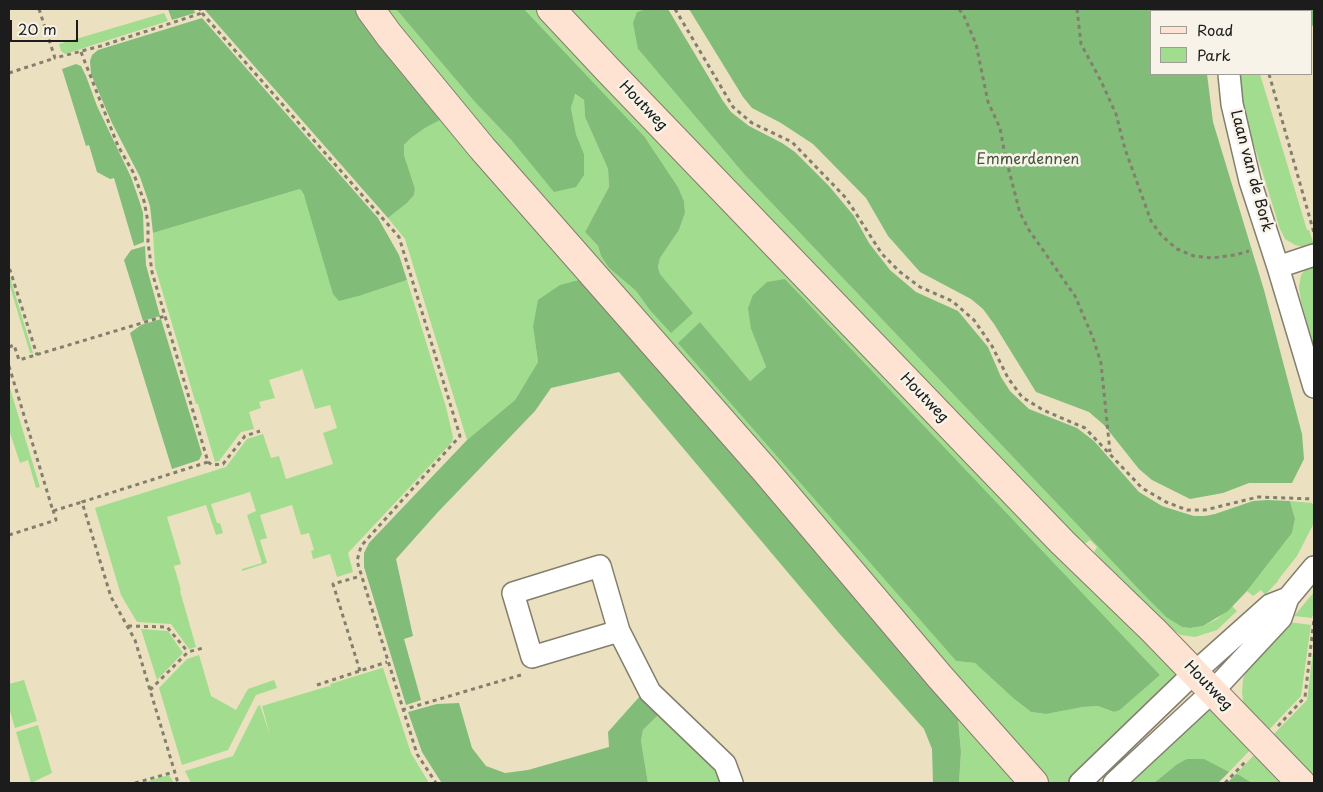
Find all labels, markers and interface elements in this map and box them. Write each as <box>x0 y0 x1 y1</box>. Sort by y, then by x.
scale bar <box>12 10 80 42</box>
legend <box>1150 10 1313 75</box>
text: 20 m <box>18 17 57 40</box>
text: Road <box>1197 18 1233 41</box>
text: Park <box>1197 43 1231 66</box>
street label: Houtweg <box>615 77 671 135</box>
street label: Laan van de Bork <box>1226 108 1276 234</box>
park label: Emmerdennen <box>976 151 1080 169</box>
street label: Houtweg <box>896 369 952 427</box>
street label: Houtweg <box>1180 657 1236 715</box>

